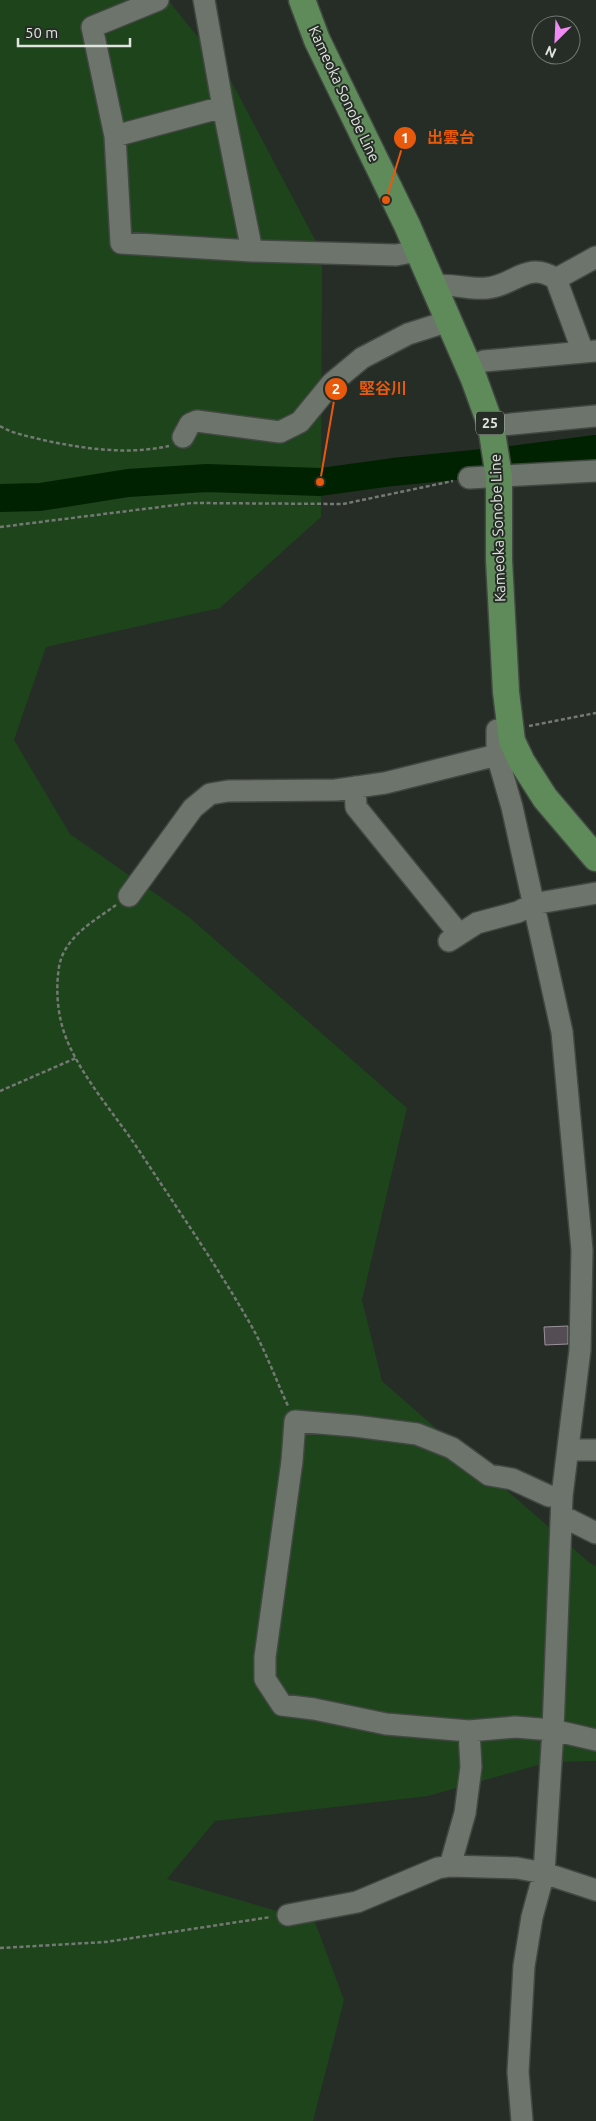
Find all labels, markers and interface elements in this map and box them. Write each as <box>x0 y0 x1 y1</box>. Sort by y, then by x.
scale bar <box>18 15 130 47</box>
north arrow <box>531 15 581 65</box>
street label: Kameoka Sonobe Line <box>305 23 383 165</box>
text: 50 m <box>25 24 58 41</box>
text: N <box>543 42 559 61</box>
callout: 出雲台 <box>392 122 485 153</box>
text: 出雲台 <box>427 128 475 146</box>
text: 1 <box>401 129 409 146</box>
callout: 堅谷川 <box>324 373 417 404</box>
text: 堅谷川 <box>359 379 407 397</box>
text: 2 <box>332 380 340 397</box>
road number: 25 <box>476 412 504 434</box>
street label: Kameoka Sonobe Line <box>486 454 509 602</box>

